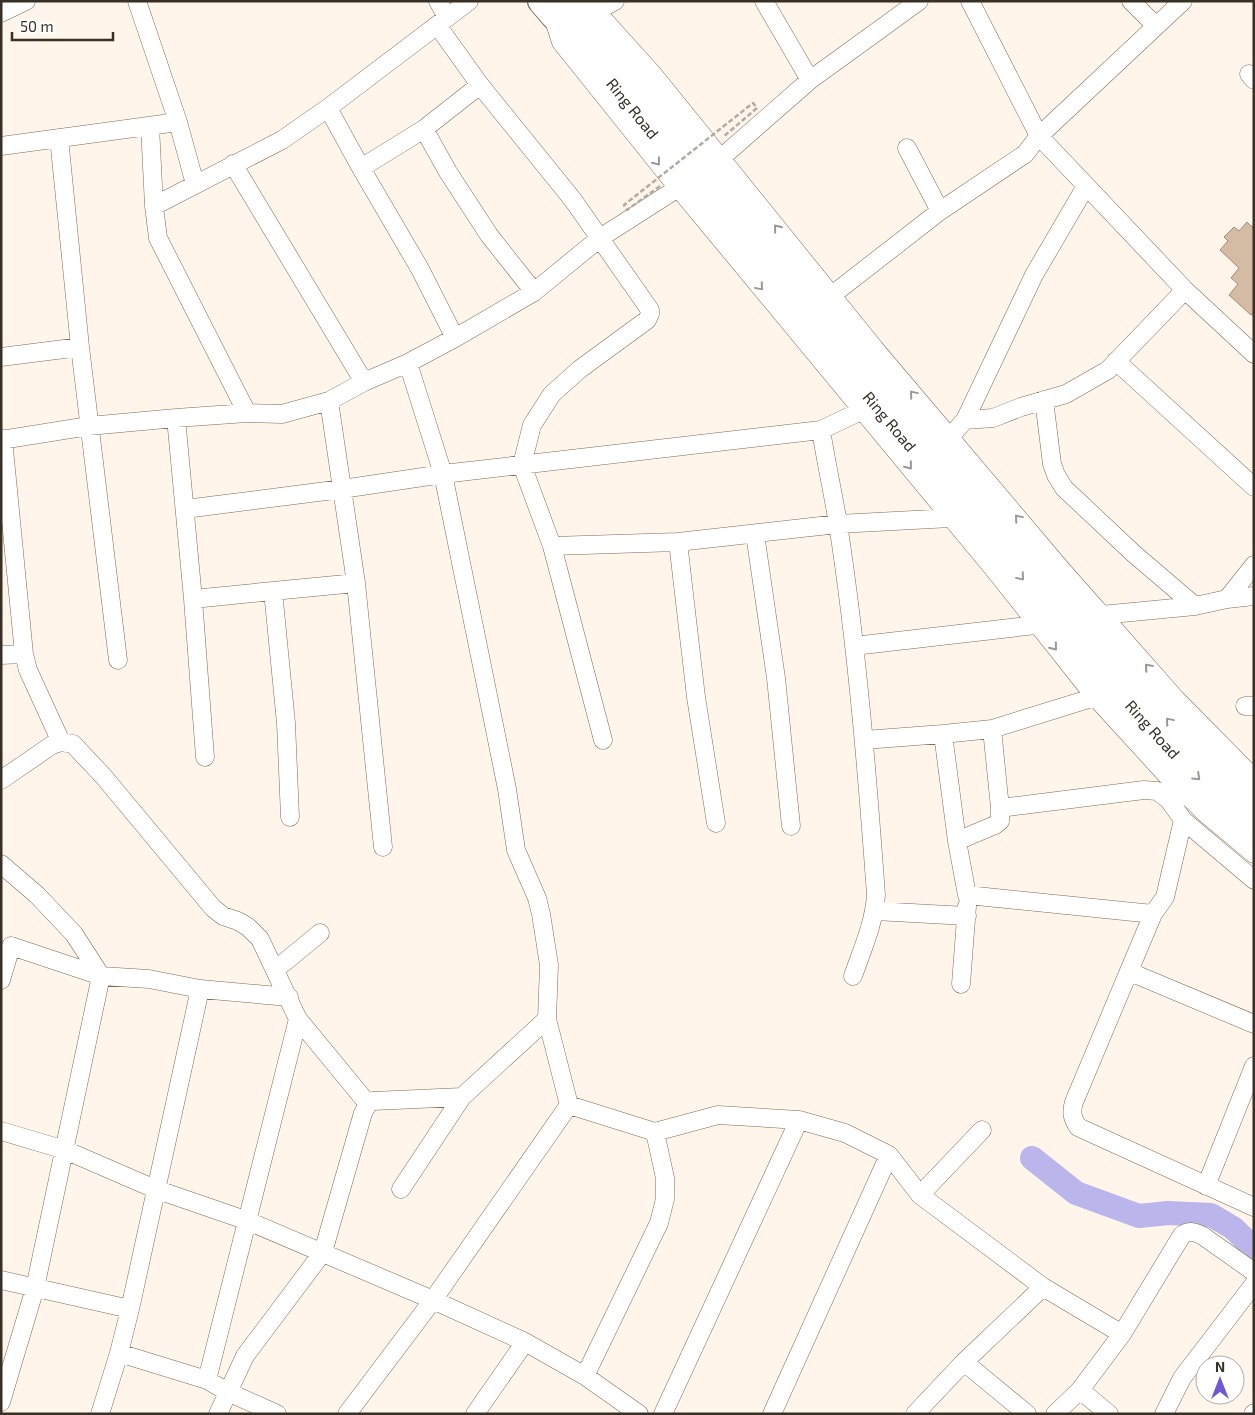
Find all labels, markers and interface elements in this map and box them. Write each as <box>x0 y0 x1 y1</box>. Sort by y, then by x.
scale bar <box>12 10 114 42</box>
text: 50 m <box>20 17 54 35</box>
street label: Ring Road <box>603 74 663 142</box>
one-way arrow <box>652 156 660 165</box>
one-way arrow <box>773 224 782 233</box>
one-way arrow <box>755 281 763 290</box>
street label: Ring Road <box>859 387 921 455</box>
one-way arrow <box>910 391 919 400</box>
one-way arrow <box>903 461 912 470</box>
one-way arrow <box>1015 515 1024 524</box>
one-way arrow <box>1015 571 1024 580</box>
one-way arrow <box>1049 642 1058 651</box>
one-way arrow <box>1144 664 1153 673</box>
street label: Ring Road <box>1122 696 1184 762</box>
one-way arrow <box>1166 718 1175 727</box>
one-way arrow <box>1192 772 1201 781</box>
north arrow <box>1195 1355 1245 1405</box>
text: N <box>1215 1358 1225 1375</box>

